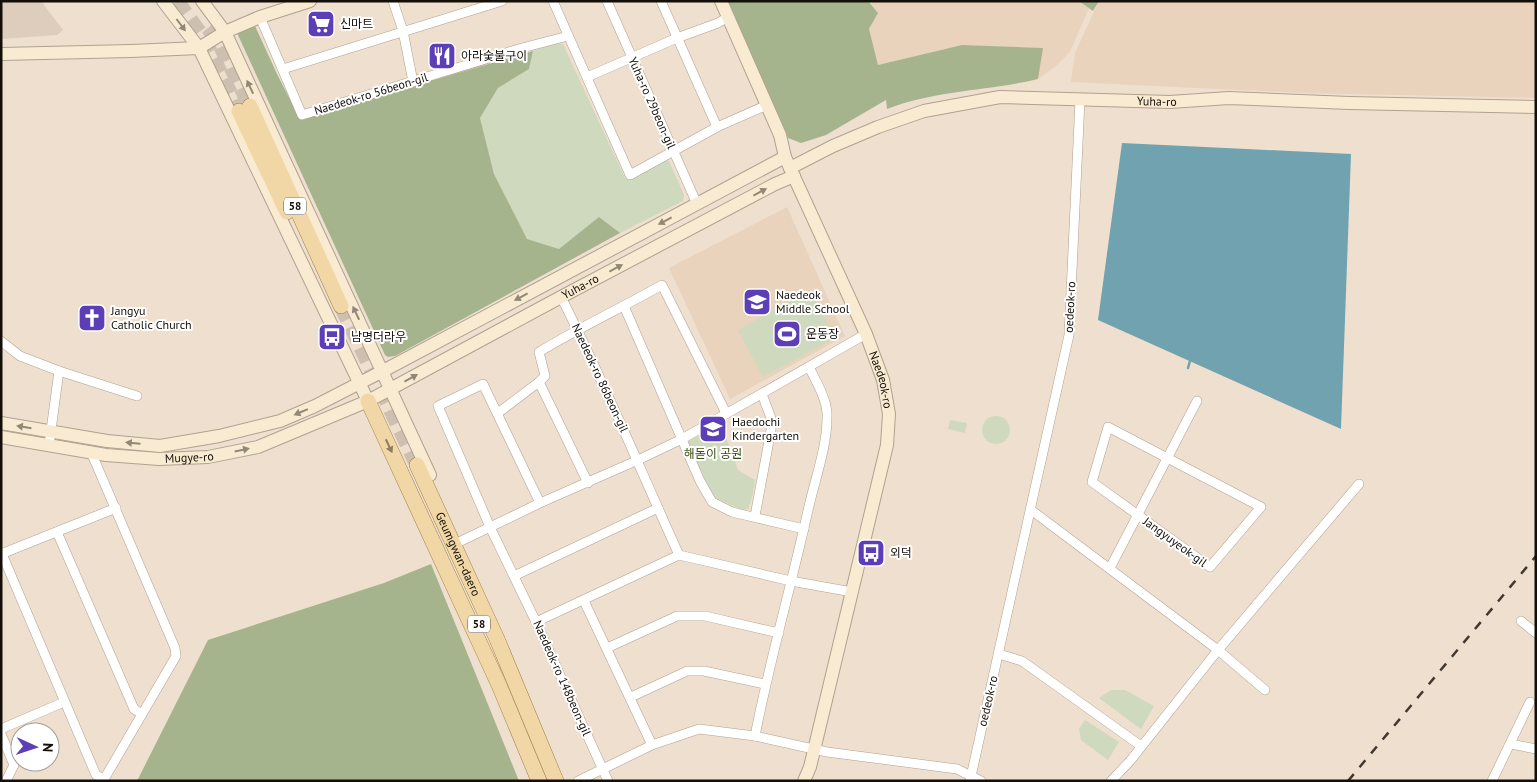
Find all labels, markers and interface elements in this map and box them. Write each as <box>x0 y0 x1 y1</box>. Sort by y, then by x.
supermarket icon: 신마트 <box>306 9 336 39</box>
place label: 신마트 <box>340 16 373 31</box>
one-way arrow <box>175 18 186 31</box>
restaurant icon: 아라숯불구이 <box>427 41 457 71</box>
place label: 아라숯불구이 <box>461 48 527 63</box>
street label: Yuha-ro 29beon-gil <box>626 55 680 151</box>
street label: Naedeok-ro 56beon-gil <box>312 69 430 118</box>
one-way arrow <box>246 80 254 94</box>
street label: Yuha-ro <box>1137 93 1177 109</box>
one-way arrow <box>752 188 767 196</box>
road number: 58 <box>284 198 306 215</box>
one-way arrow <box>658 217 672 225</box>
one-way arrow <box>609 264 623 272</box>
street label: Yuha-ro <box>559 270 601 302</box>
street label: oedeok-ro <box>1061 281 1078 333</box>
school or university icon: Naedeok Middle School <box>742 287 772 317</box>
place label: Naedeok Middle School <box>776 287 850 316</box>
one-way arrow <box>515 293 528 302</box>
church icon: Jangyu Catholic Church <box>77 303 107 333</box>
place label: Jangyu Catholic Church <box>110 303 192 332</box>
one-way arrow <box>352 306 360 320</box>
sports icon: 운동장 <box>772 319 802 349</box>
street label: Naedeok-ro 86beon-gil <box>569 321 632 435</box>
bus stop icon: 남명더라우 <box>317 322 347 352</box>
place label: 운동장 <box>806 326 839 341</box>
place label: 남명더라우 <box>351 329 406 344</box>
street label: Naedeok-ro <box>866 349 896 410</box>
one-way arrow <box>405 374 418 383</box>
one-way arrow <box>294 409 308 417</box>
school or university icon: Haedochi Kindergarten <box>698 414 728 444</box>
place label: Haedochi Kindergarten <box>732 414 799 443</box>
one-way arrow <box>16 422 32 430</box>
one-way arrow <box>125 439 141 447</box>
one-way arrow <box>385 439 393 453</box>
one-way arrow <box>234 446 249 454</box>
park label: 해돋이 공원 <box>684 446 742 461</box>
street label: Mugye-ro <box>165 448 215 466</box>
street label: Geumgwan-daero <box>433 509 484 598</box>
street label: Jangyuyeok-gil <box>1140 513 1210 570</box>
bus stop icon: 외덕 <box>856 538 886 568</box>
place label: 외덕 <box>890 545 912 560</box>
road number: 58 <box>468 616 490 632</box>
street label: Naedeok-ro 148beon-gil <box>530 618 595 738</box>
street label: oedeok-ro <box>974 674 1001 728</box>
north arrow <box>10 722 60 772</box>
text: N <box>39 743 57 753</box>

